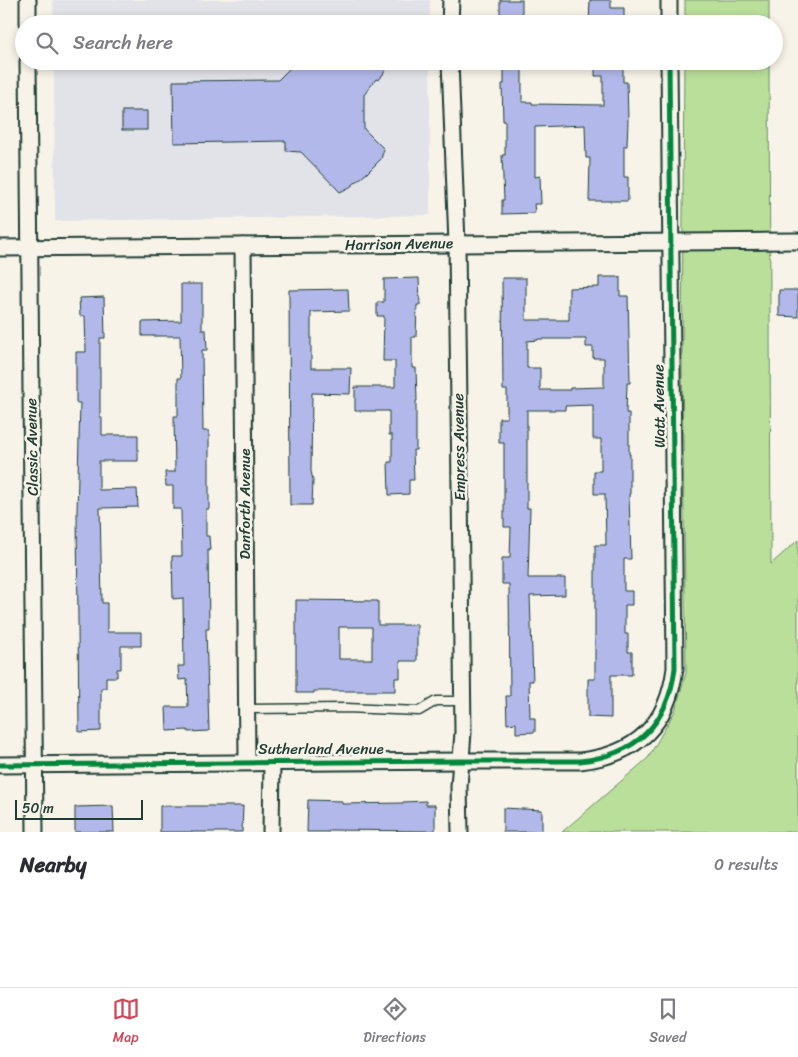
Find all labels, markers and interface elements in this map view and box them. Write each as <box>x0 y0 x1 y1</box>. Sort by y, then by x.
search box <box>15 15 783 70</box>
text: Search here <box>73 26 173 59</box>
icon: search <box>33 29 61 57</box>
street label: Harrison Avenue <box>345 230 453 258</box>
street label: Watt Avenue <box>645 364 673 448</box>
street label: Empress Avenue <box>445 393 473 501</box>
street label: Classic Avenue <box>18 398 46 496</box>
street label: Danforth Avenue <box>232 448 258 560</box>
street label: Sutherland Avenue <box>258 736 384 762</box>
text: 50 m <box>22 796 54 821</box>
scale bar <box>15 797 142 820</box>
text: Nearby <box>20 846 86 884</box>
text: 0 results <box>714 850 778 879</box>
tab: Map <box>112 995 140 1050</box>
tab: Directions <box>363 995 426 1050</box>
tab: Saved <box>649 995 686 1050</box>

